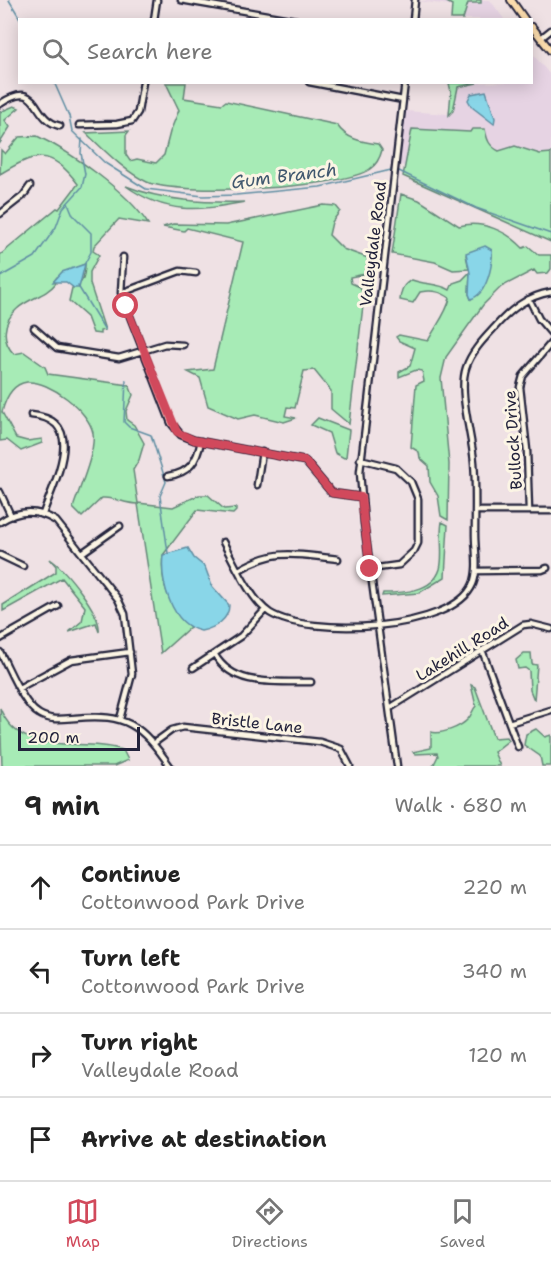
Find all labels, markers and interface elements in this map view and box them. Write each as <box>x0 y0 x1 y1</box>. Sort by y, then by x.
search box <box>18 18 533 84</box>
icon: search <box>39 35 72 68</box>
text: Search here <box>87 37 213 66</box>
water label: Gum Branch <box>230 158 338 194</box>
street label: Valleydale Road <box>355 180 391 308</box>
route start <box>112 292 138 318</box>
street label: Bullock Drive <box>499 390 527 490</box>
route end <box>356 555 382 581</box>
street label: Lakehill Road <box>412 612 512 686</box>
street label: Bristle Lane <box>210 708 304 738</box>
scale bar <box>18 724 140 752</box>
text: 200 m <box>27 727 79 748</box>
text: 9 min <box>24 788 100 823</box>
text: Walk · 680 m <box>395 792 527 818</box>
text: Continue <box>81 860 181 889</box>
icon: ahead <box>24 871 57 904</box>
text: 220 m <box>463 874 527 900</box>
text: Cottonwood Park Drive <box>81 889 305 915</box>
text: Turn left <box>81 944 180 973</box>
icon: left <box>24 955 57 988</box>
text: 340 m <box>462 958 527 984</box>
text: Cottonwood Park Drive <box>81 973 305 999</box>
text: Turn right <box>81 1028 198 1057</box>
icon: right <box>24 1039 57 1072</box>
text: 120 m <box>468 1042 527 1068</box>
text: Valleydale Road <box>81 1057 239 1083</box>
icon: arrive <box>24 1123 57 1156</box>
text: Arrive at destination <box>81 1125 327 1154</box>
tab: Map <box>66 1195 100 1252</box>
tab: Directions <box>232 1195 308 1252</box>
tab: Saved <box>440 1195 485 1252</box>

